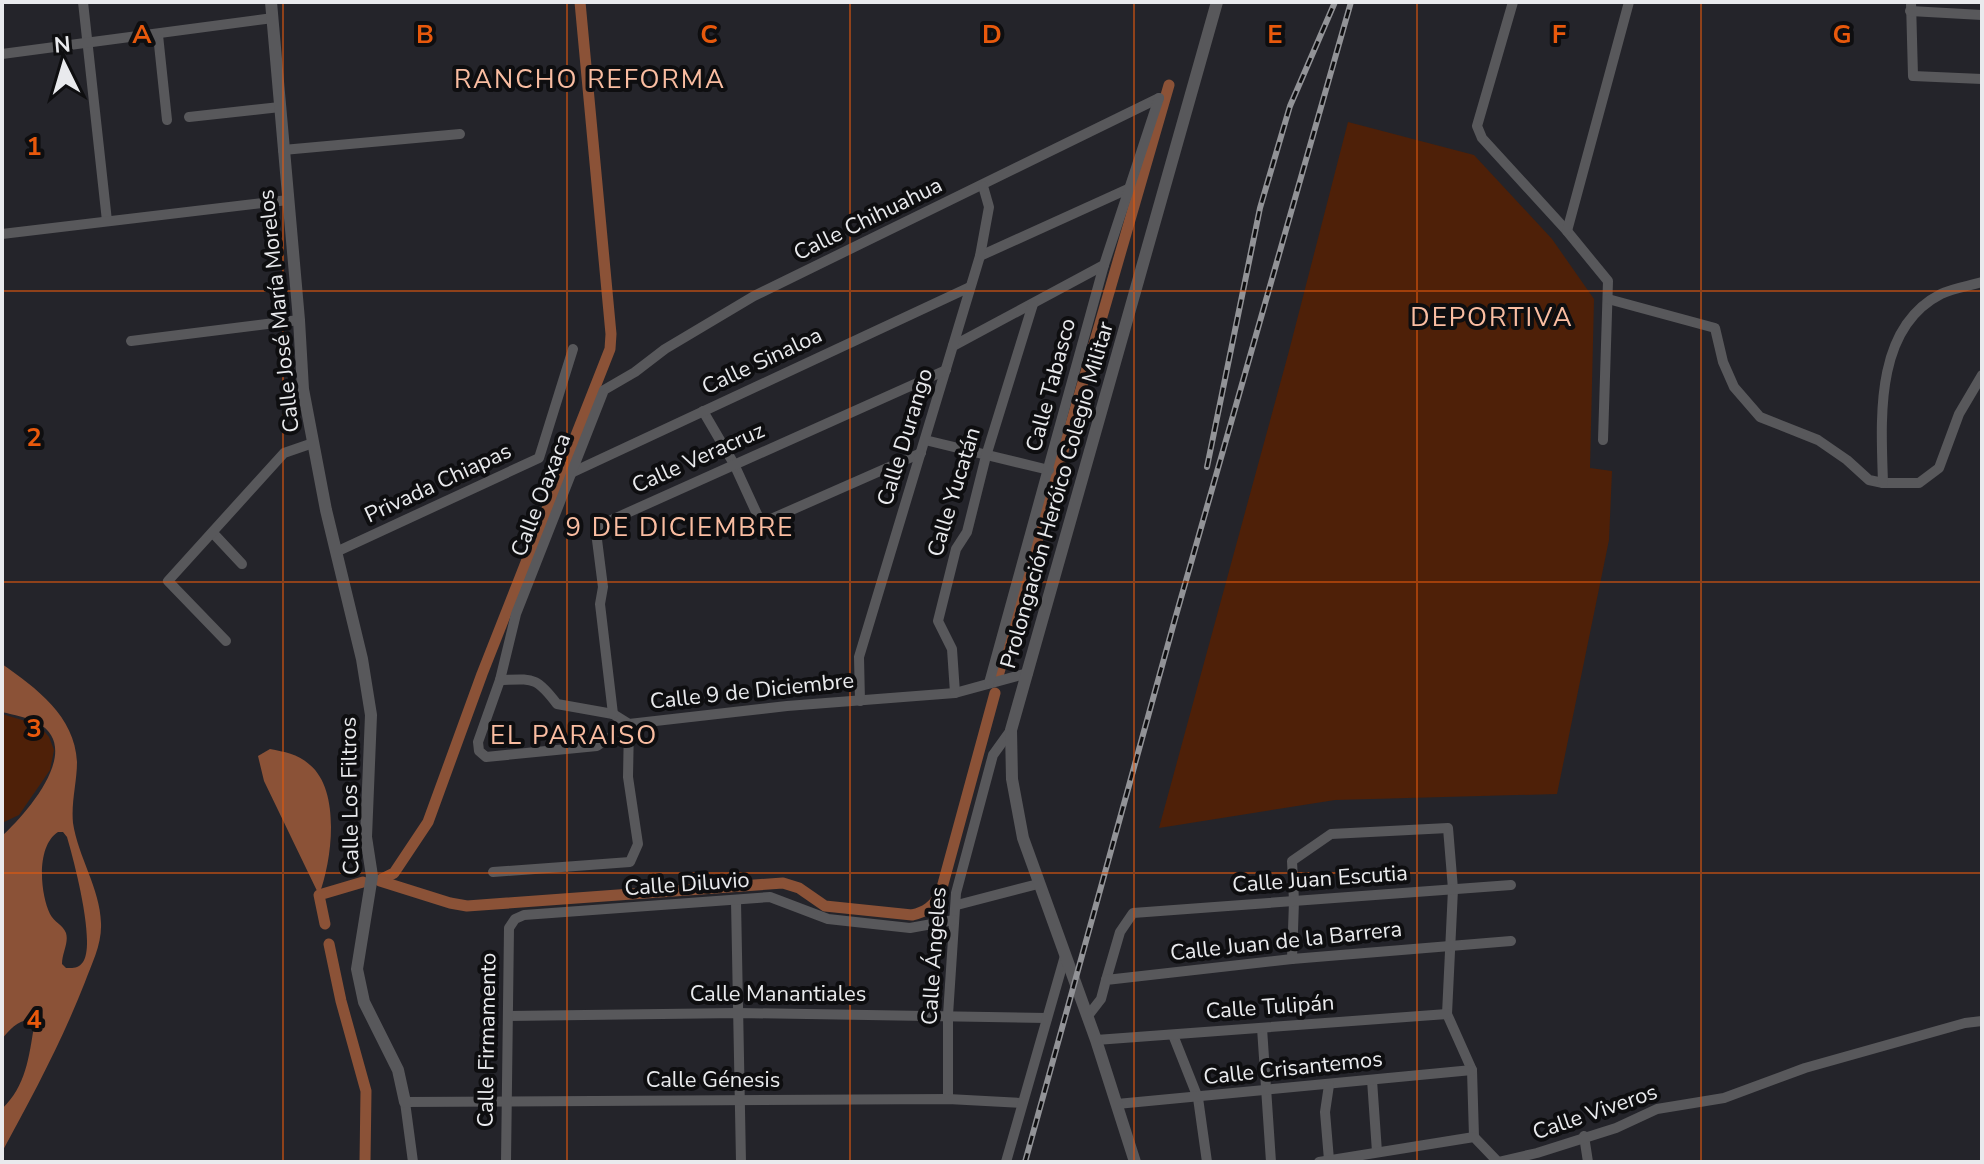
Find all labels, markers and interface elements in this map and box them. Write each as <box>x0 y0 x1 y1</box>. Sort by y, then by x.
text: A <box>132 17 152 52</box>
text: B <box>416 17 434 52</box>
text: C <box>700 17 718 52</box>
text: D <box>982 17 1002 52</box>
text: E <box>1267 17 1283 52</box>
text: F <box>1552 17 1566 52</box>
text: G <box>1832 17 1852 52</box>
north arrow <box>24 24 104 104</box>
text: N <box>53 29 72 61</box>
district label: RANCHO REFORMA <box>454 62 726 97</box>
text: 1 <box>26 129 42 164</box>
street label: Calle Chihuahua <box>789 170 947 268</box>
street label: Calle José María Morelos <box>251 188 307 434</box>
district label: DEPORTIVA <box>1410 300 1574 335</box>
street label: Calle Tabasco <box>1019 315 1083 455</box>
street label: Prolongación Heróico Colegio Militar <box>993 318 1121 672</box>
street label: Calle Sinaloa <box>697 320 827 402</box>
street label: Calle Durango <box>870 365 940 509</box>
street label: Calle Veracruz <box>627 415 769 501</box>
text: 2 <box>26 420 42 455</box>
street label: Calle Yucatán <box>920 424 988 560</box>
street label: Calle Oaxaca <box>504 429 578 561</box>
street label: Privada Chiapas <box>360 436 516 530</box>
district label: 9 DE DICIEMBRE <box>565 510 795 545</box>
street label: Calle 9 de Diciembre <box>649 665 855 717</box>
text: 3 <box>26 711 42 746</box>
street label: Calle Los Filtros <box>334 717 366 875</box>
district label: EL PARAISO <box>490 718 658 753</box>
street label: Calle Juan Escutia <box>1231 858 1409 900</box>
street label: Calle Diluvio <box>623 865 751 903</box>
street label: Calle Ángeles <box>914 886 954 1026</box>
street label: Calle Juan de la Barrera <box>1169 914 1403 968</box>
street label: Calle Firmamento <box>470 952 504 1128</box>
street label: Calle Manantiales <box>690 979 866 1009</box>
street label: Calle Tulipán <box>1205 988 1335 1026</box>
text: 4 <box>26 1002 42 1037</box>
street label: Calle Crisantemos <box>1202 1044 1384 1092</box>
street label: Calle Génesis <box>646 1065 780 1095</box>
street label: Calle Viveros <box>1529 1077 1661 1147</box>

